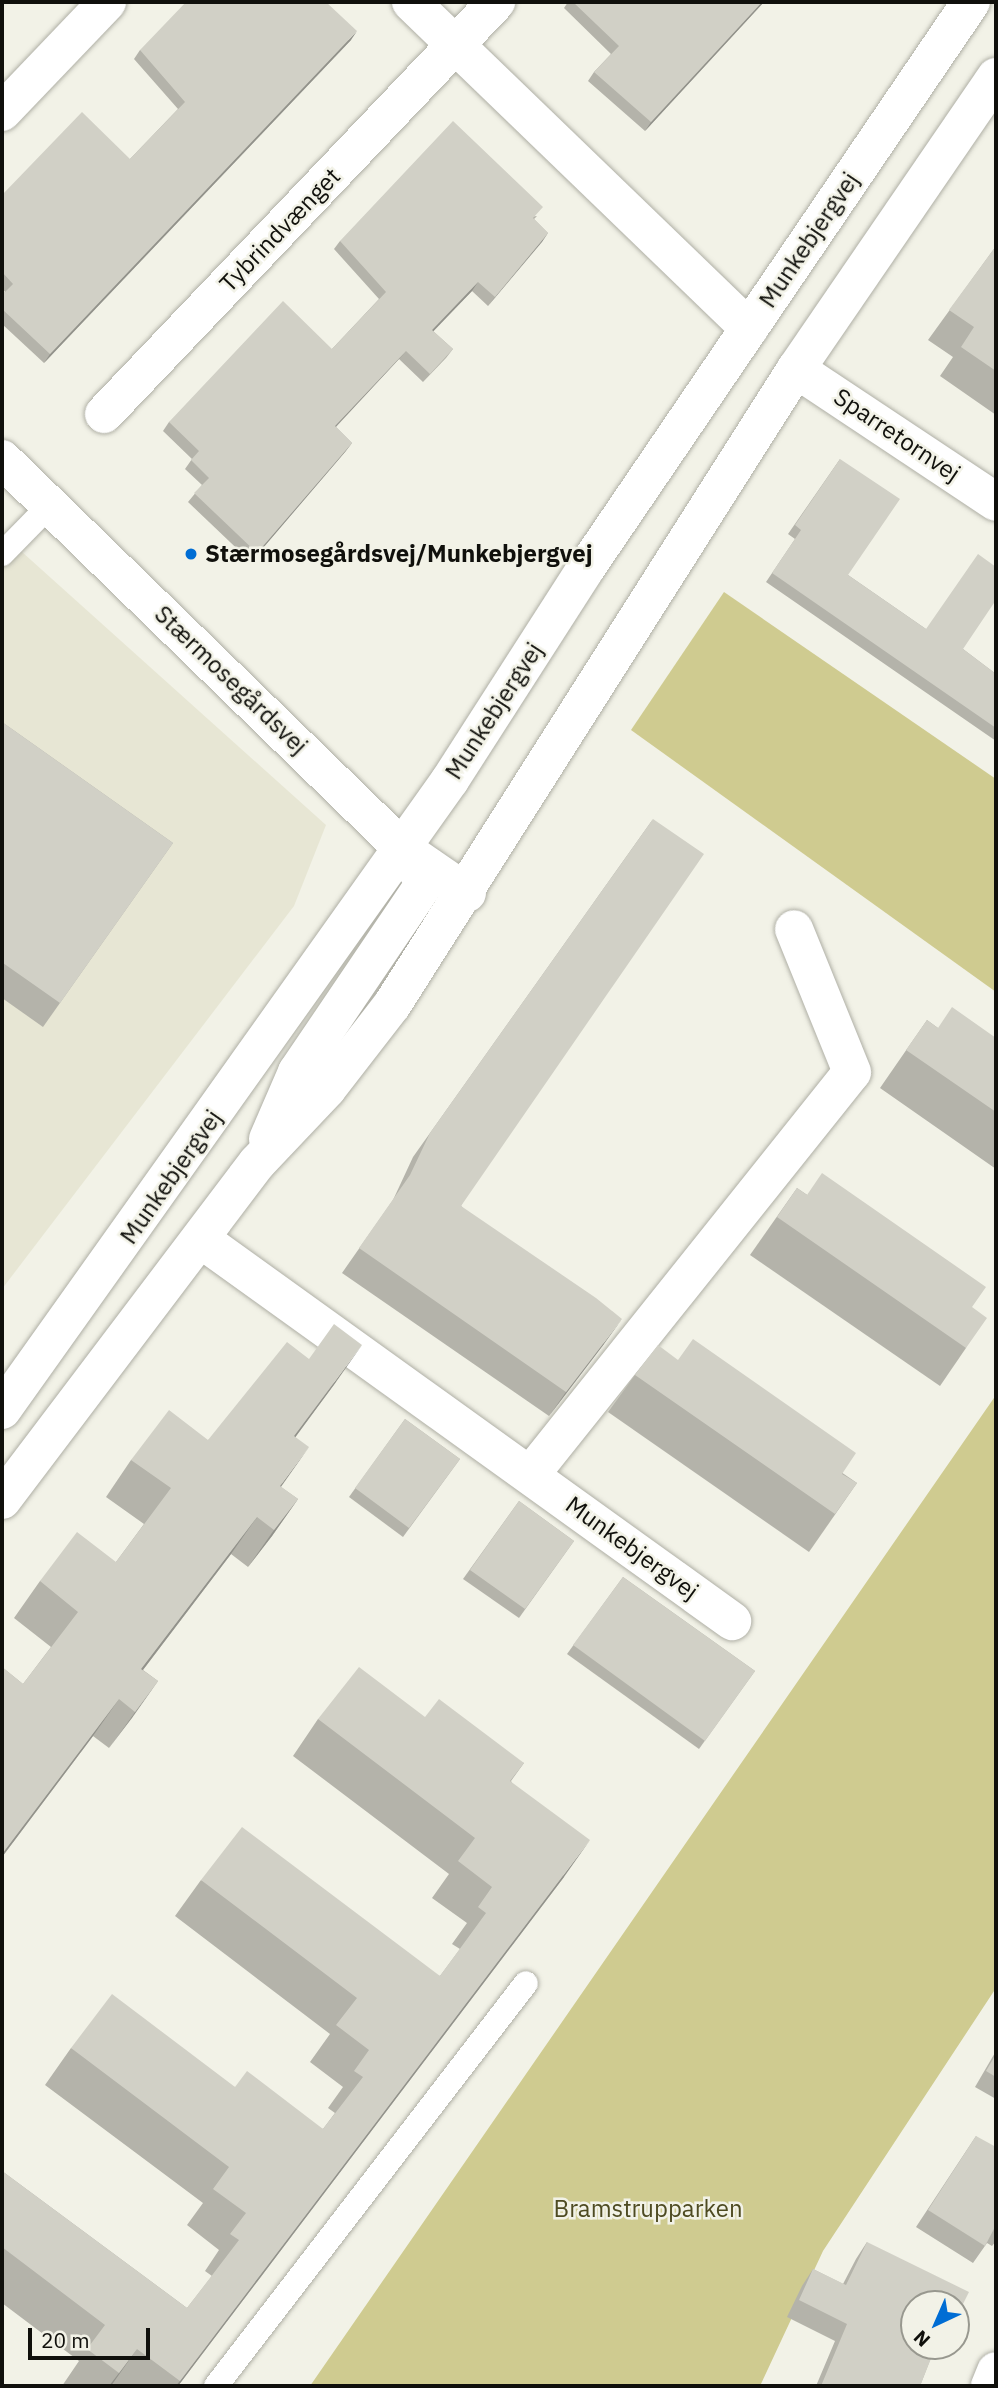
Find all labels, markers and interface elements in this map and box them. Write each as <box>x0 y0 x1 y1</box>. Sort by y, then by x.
street label: Tybrindvænget <box>214 162 346 298</box>
street label: Munkebjergvej <box>753 167 865 313</box>
street label: Sparretornvej <box>828 382 966 488</box>
place label: Stærmosegårdsvej/Munkebjergvej <box>205 540 593 568</box>
marker: Stærmosegårdsvej/Munkebjergvej <box>183 546 199 562</box>
street label: Stærmosegårdsvej <box>149 600 313 760</box>
street label: Munkebjergvej <box>439 637 549 785</box>
street label: Munkebjergvej <box>114 1104 228 1250</box>
street label: Munkebjergvej <box>560 1490 704 1606</box>
park label: Bramstrupparken <box>553 2195 743 2223</box>
north arrow <box>900 2290 970 2360</box>
scale bar <box>32 2314 154 2358</box>
text: N <box>909 2325 935 2352</box>
text: 20 m <box>41 2326 90 2354</box>

